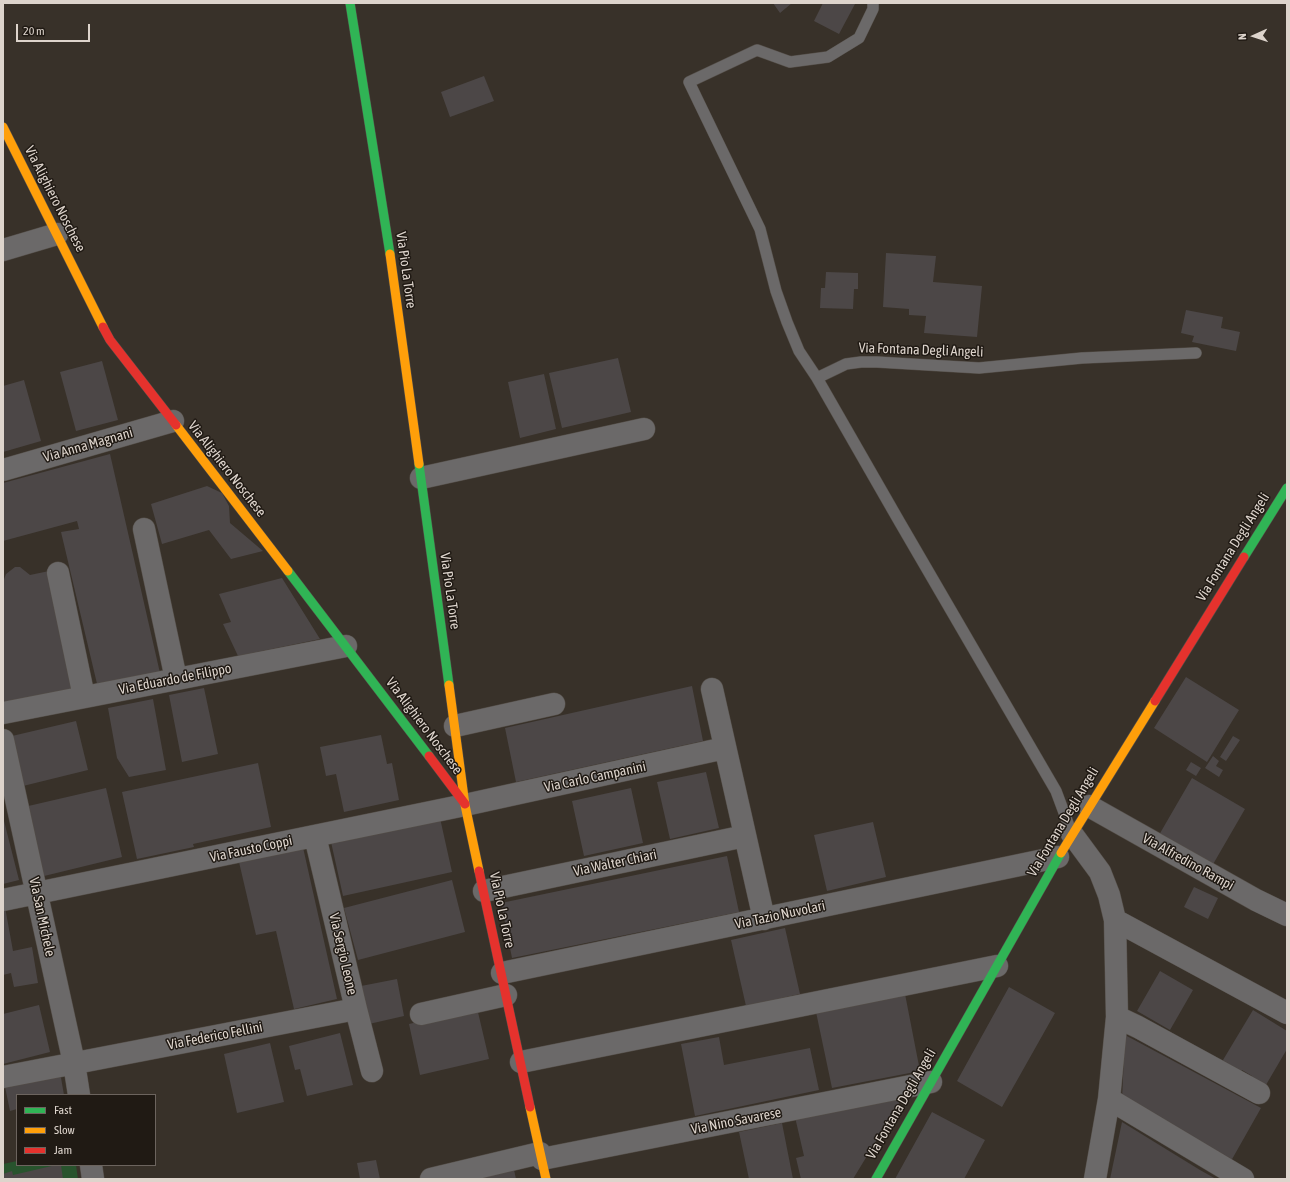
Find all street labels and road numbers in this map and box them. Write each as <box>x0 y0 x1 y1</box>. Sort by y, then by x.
street label: Via Alighiero Noschese <box>21 143 89 255</box>
street label: Via Pio La Torre <box>392 231 420 309</box>
street label: Via Fontana Degli Angeli <box>858 339 984 361</box>
street label: Via Alighiero Noschese <box>184 418 270 520</box>
street label: Via Anna Magnani <box>41 424 135 466</box>
street label: Via Fontana Degli Angeli <box>1193 490 1273 604</box>
street label: Via Pio La Torre <box>436 552 464 630</box>
street label: Via Eduardo de Filippo <box>117 660 233 698</box>
street label: Via Alighiero Noschese <box>382 674 466 778</box>
street label: Via Carlo Campanini <box>543 758 647 796</box>
street label: Via Fontana Degli Angeli <box>1024 764 1102 880</box>
street label: Via Alfredino Rampi <box>1139 830 1237 894</box>
street label: Via Fausto Coppi <box>208 832 294 866</box>
street label: Via Walter Chiari <box>572 846 658 880</box>
street label: Via Pio La Torre <box>486 871 518 949</box>
street label: Via San Michele <box>25 876 59 958</box>
street label: Via Tazio Nuvolari <box>733 897 827 933</box>
street label: Via Sergio Leone <box>325 911 361 997</box>
street label: Via Federico Fellini <box>166 1019 264 1053</box>
street label: Via Fontana Degli Angeli <box>863 1046 939 1162</box>
street label: Via Nino Savarese <box>689 1104 783 1138</box>

